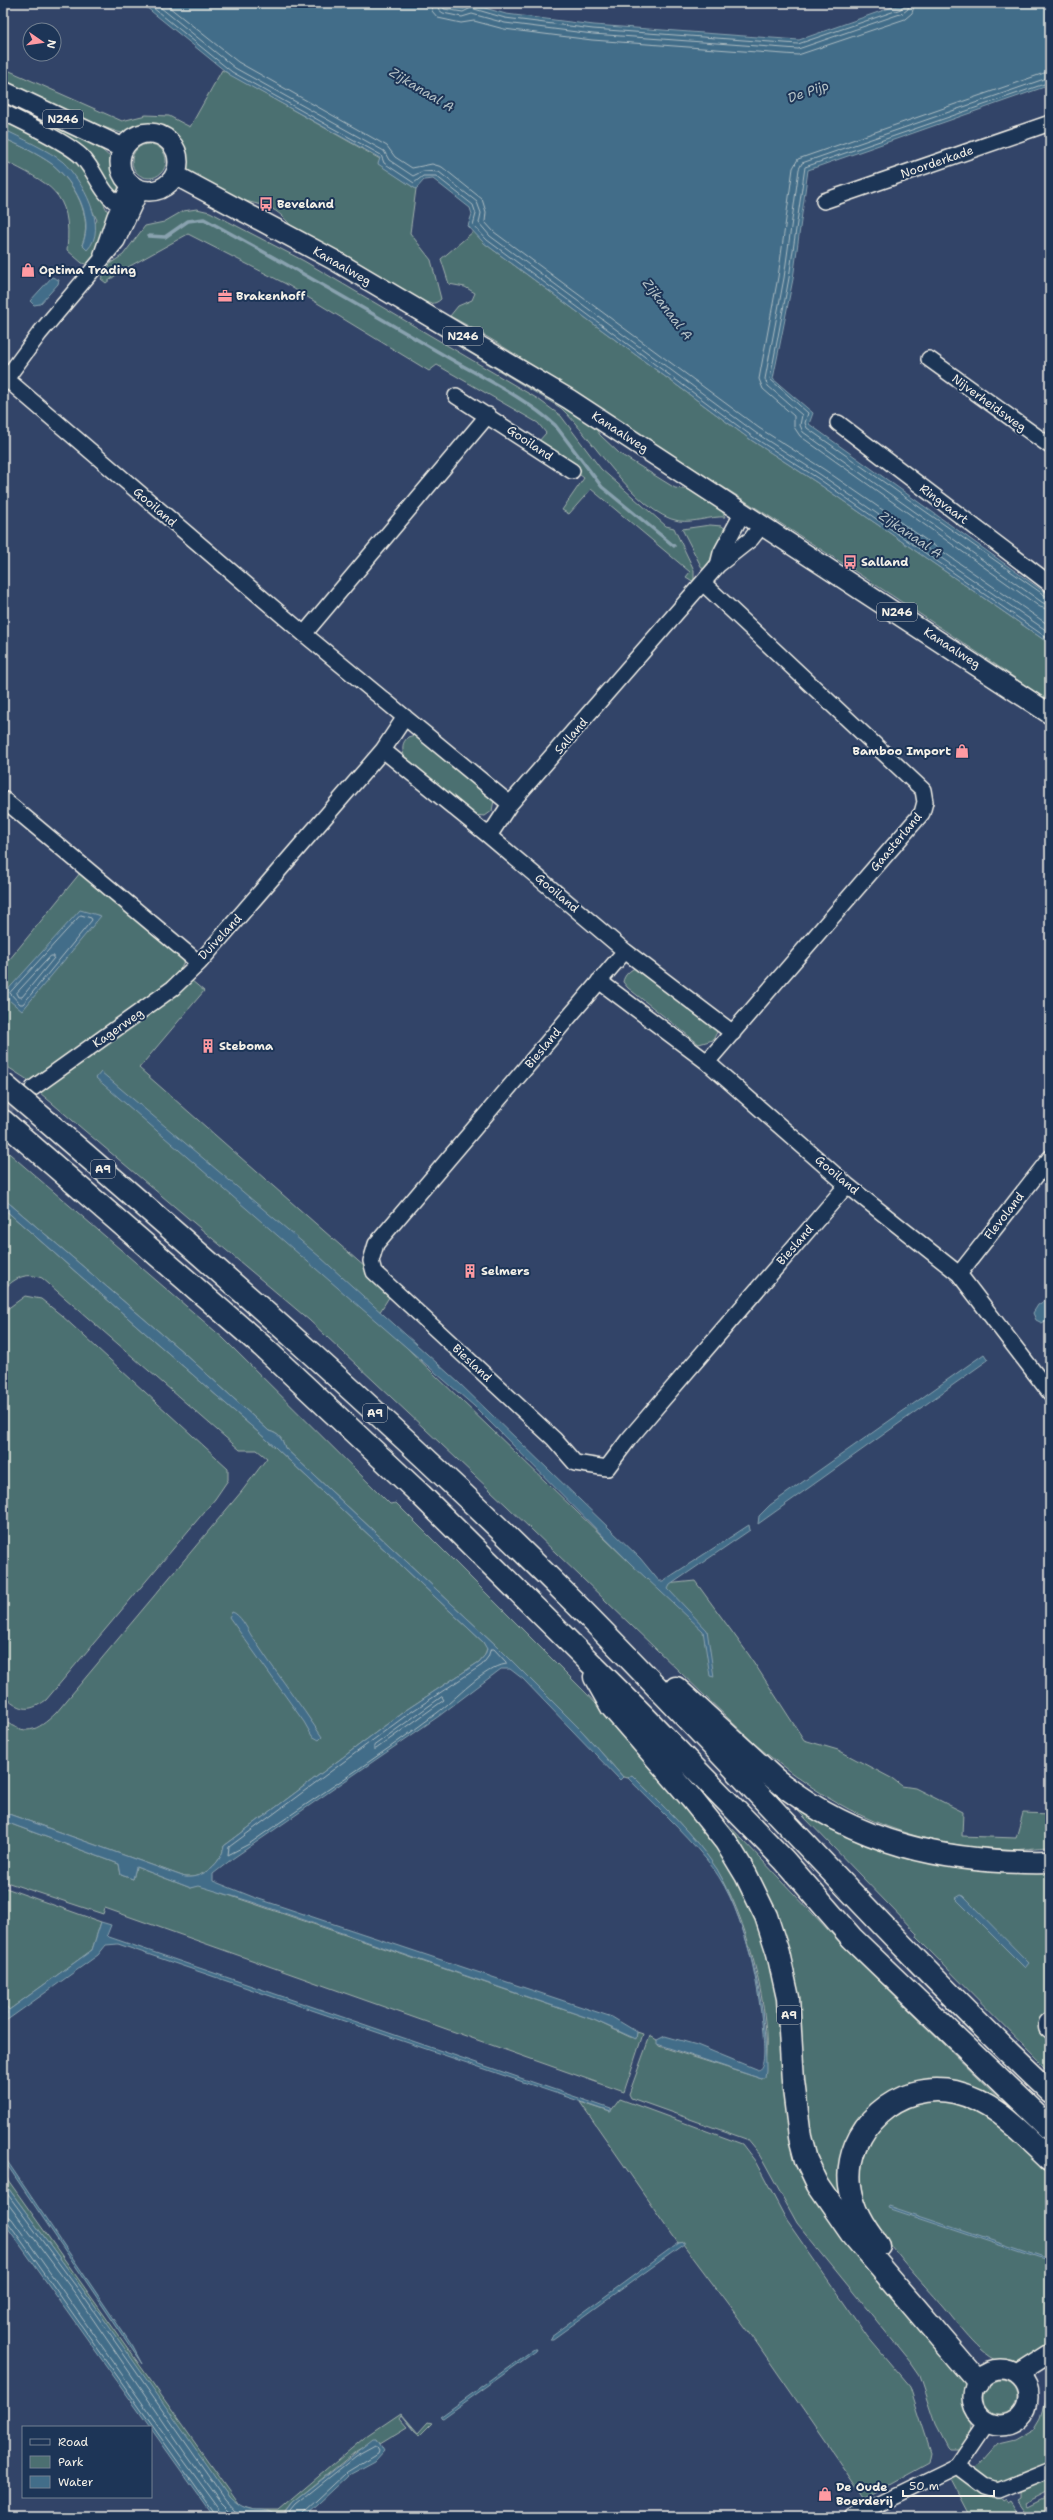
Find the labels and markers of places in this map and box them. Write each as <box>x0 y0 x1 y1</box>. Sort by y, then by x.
bus stop icon: Beveland <box>258 196 274 212</box>
place label: Beveland <box>277 196 334 212</box>
shop icon: Optima Trading <box>20 262 36 278</box>
place label: Optima Trading <box>39 262 136 278</box>
office icon: Brakenhoff <box>217 288 233 304</box>
place label: Brakenhoff <box>236 288 306 304</box>
bus stop icon: Salland <box>842 554 858 570</box>
place label: Salland <box>861 554 909 570</box>
place label: Bamboo Import <box>853 743 951 759</box>
shop icon: Bamboo Import <box>954 743 970 759</box>
building icon: Steboma <box>200 1038 216 1054</box>
place label: Steboma <box>219 1038 274 1054</box>
building icon: Selmers <box>462 1263 478 1279</box>
place label: Selmers <box>481 1263 530 1279</box>
place label: De Oude Boerderij <box>836 2479 893 2509</box>
shop icon: De Oude Boerderij <box>817 2486 833 2502</box>

